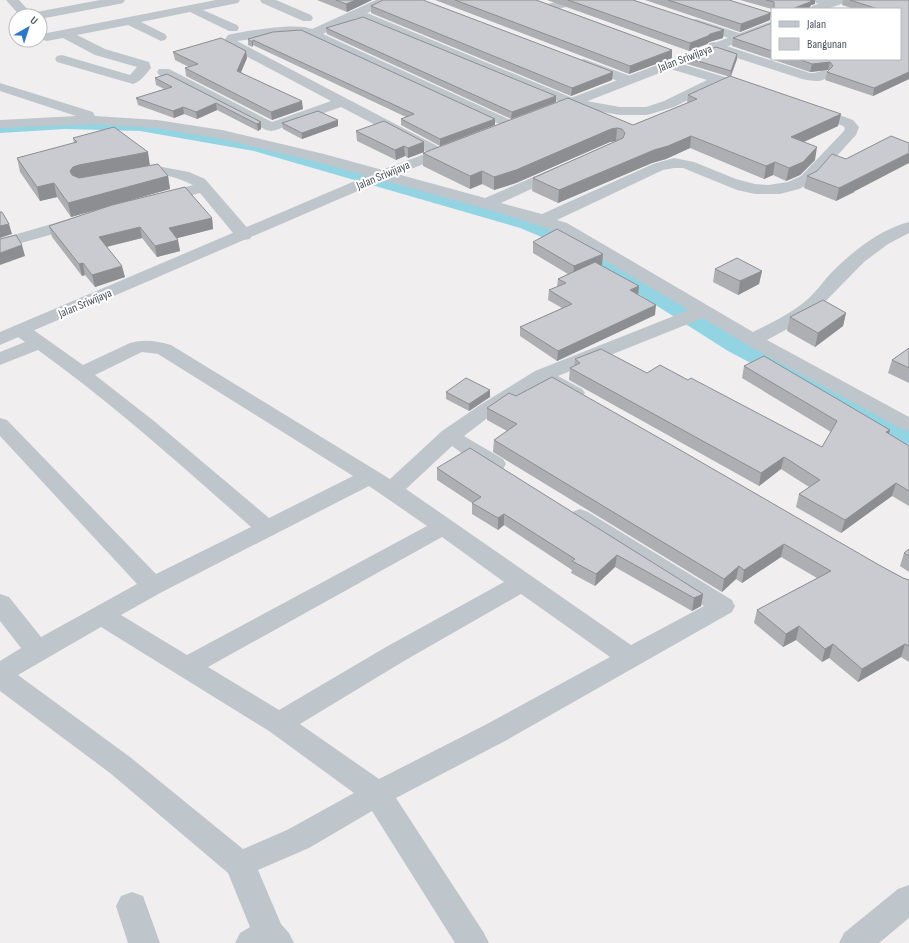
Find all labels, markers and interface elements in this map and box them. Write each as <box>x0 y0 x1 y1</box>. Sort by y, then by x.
north arrow <box>8 8 48 48</box>
legend <box>771 8 901 60</box>
text: U <box>28 14 41 28</box>
text: Jalan <box>806 17 826 32</box>
text: Bangunan <box>807 37 847 52</box>
street label: Jalan Sriwijaya <box>655 41 715 76</box>
street label: Jalan Sriwijaya <box>353 157 412 194</box>
street label: Jalan Sriwijaya <box>55 285 114 322</box>

